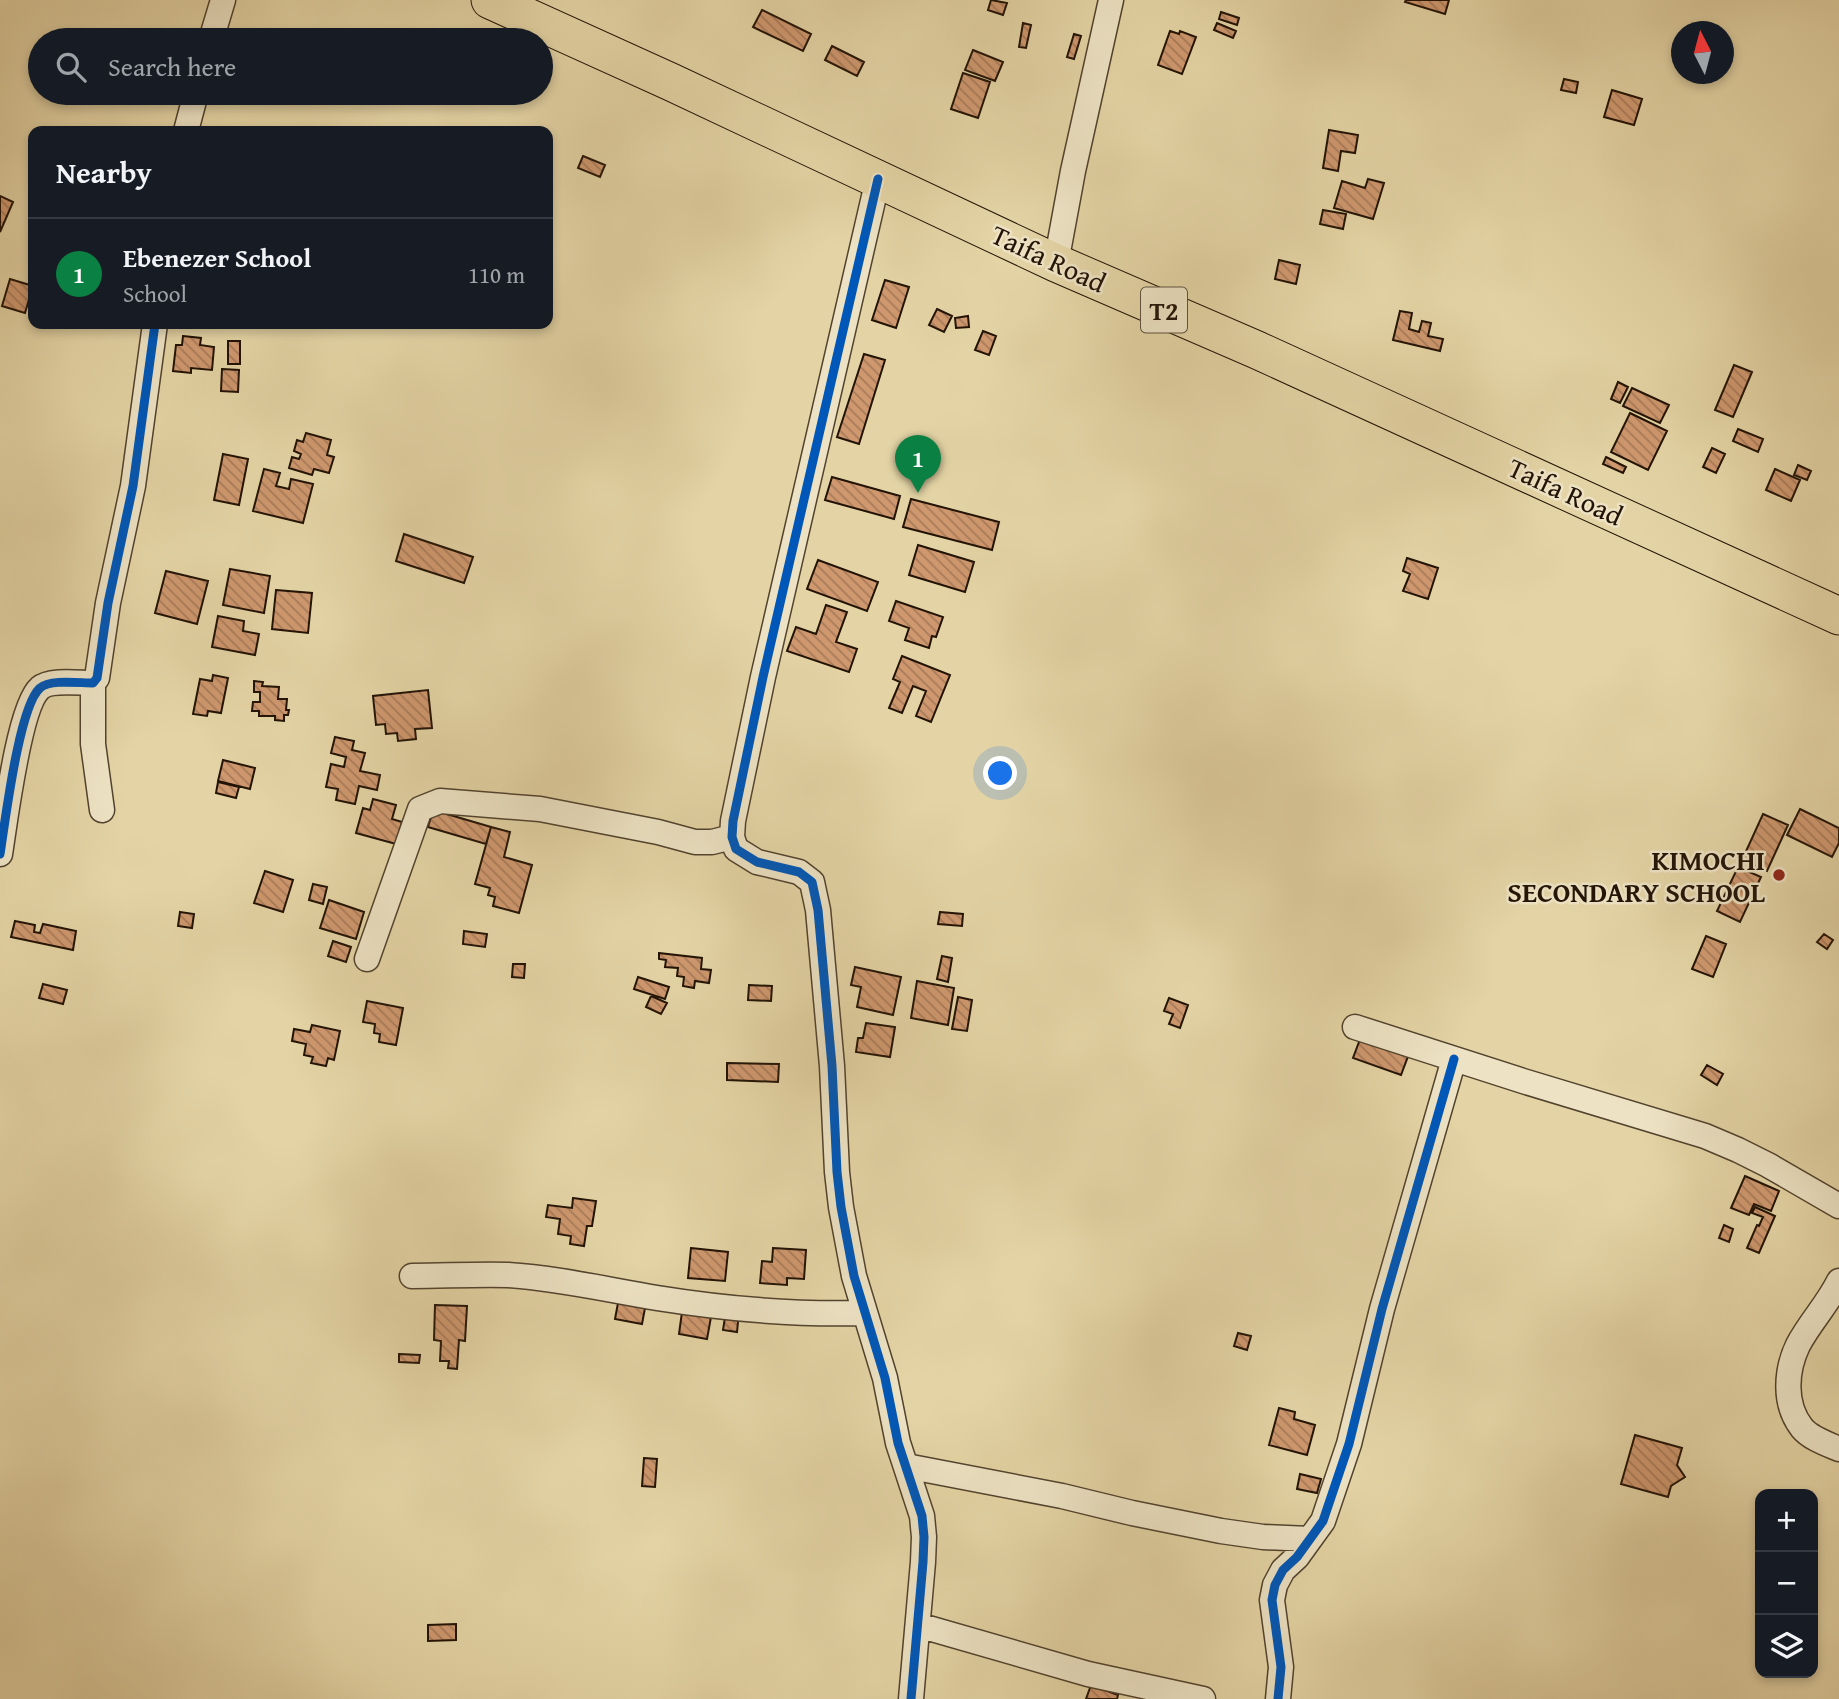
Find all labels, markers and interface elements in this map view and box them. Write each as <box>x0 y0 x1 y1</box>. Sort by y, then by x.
north arrow <box>1671 21 1734 84</box>
search box <box>28 28 553 105</box>
text: Search here <box>108 47 236 86</box>
icon: search <box>52 48 90 86</box>
text: Nearby <box>56 150 152 194</box>
street label: Taifa Road <box>985 213 1113 303</box>
text: Ebenezer School <box>123 238 311 277</box>
text: 1 <box>73 258 85 291</box>
text: 110 m <box>468 258 525 291</box>
text: School <box>123 277 187 310</box>
road number: T2 <box>1141 288 1187 332</box>
pin: 1 <box>895 435 941 493</box>
street label: Taifa Road <box>1502 446 1630 536</box>
your location <box>983 756 1017 790</box>
place label: KIMOCHI SECONDARY SCHOOL <box>1507 839 1765 912</box>
marker: KIMOCHI SECONDARY SCHOOL <box>1771 867 1787 883</box>
map controls <box>1755 1489 1818 1678</box>
button: + <box>1755 1489 1818 1552</box>
button: − <box>1755 1552 1818 1615</box>
button: layers <box>1755 1615 1818 1678</box>

